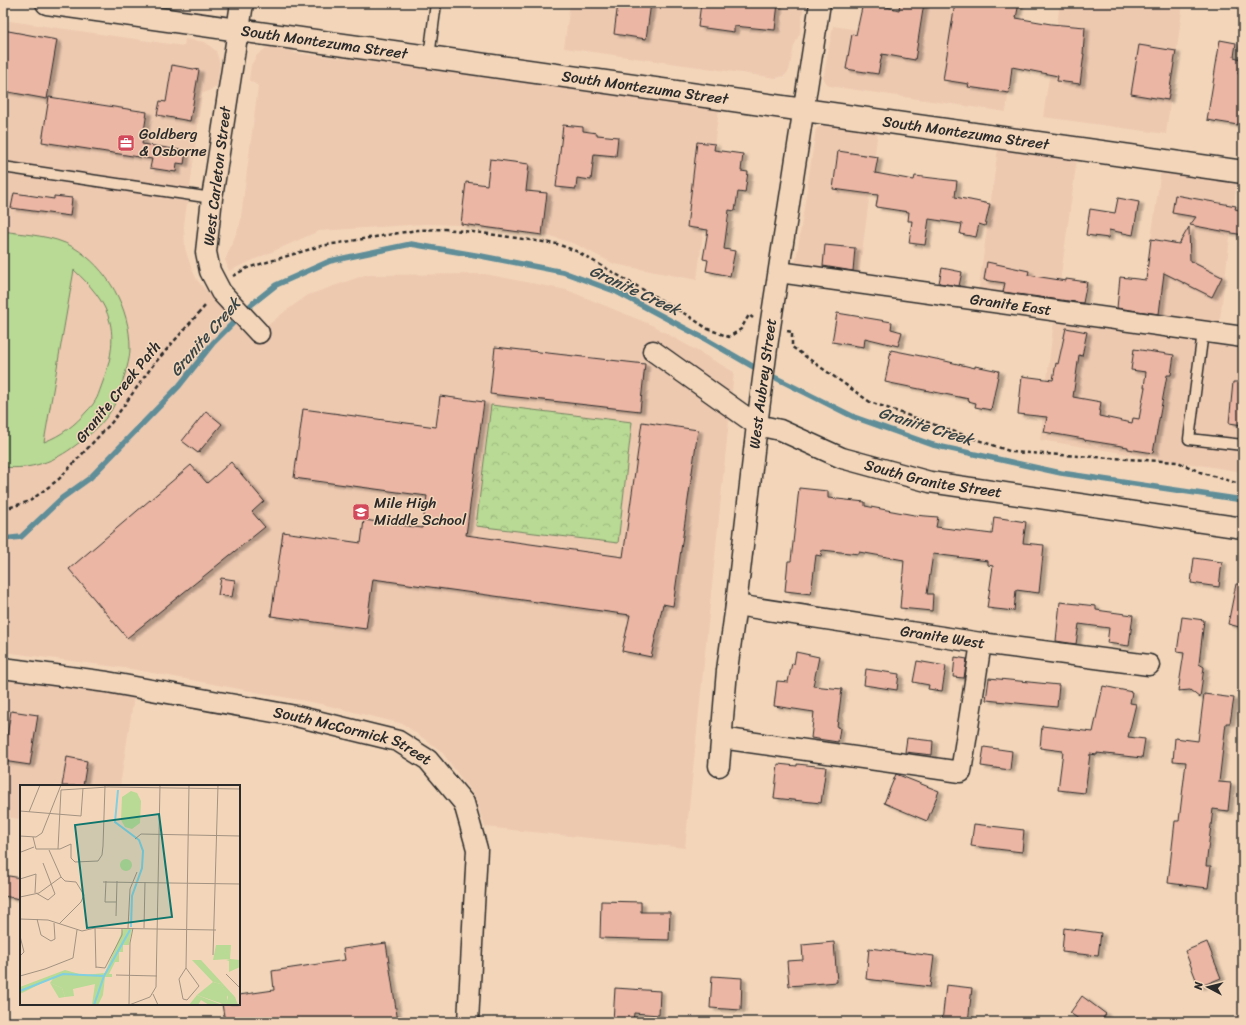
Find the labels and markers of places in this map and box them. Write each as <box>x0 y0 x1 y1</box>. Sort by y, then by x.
place label: Goldberg & Osborne <box>139 121 207 164</box>
office icon: Goldberg & Osborne <box>116 133 136 153</box>
place label: Mile High Middle School <box>374 490 467 533</box>
school or university icon: Mile High Middle School <box>351 502 371 522</box>

